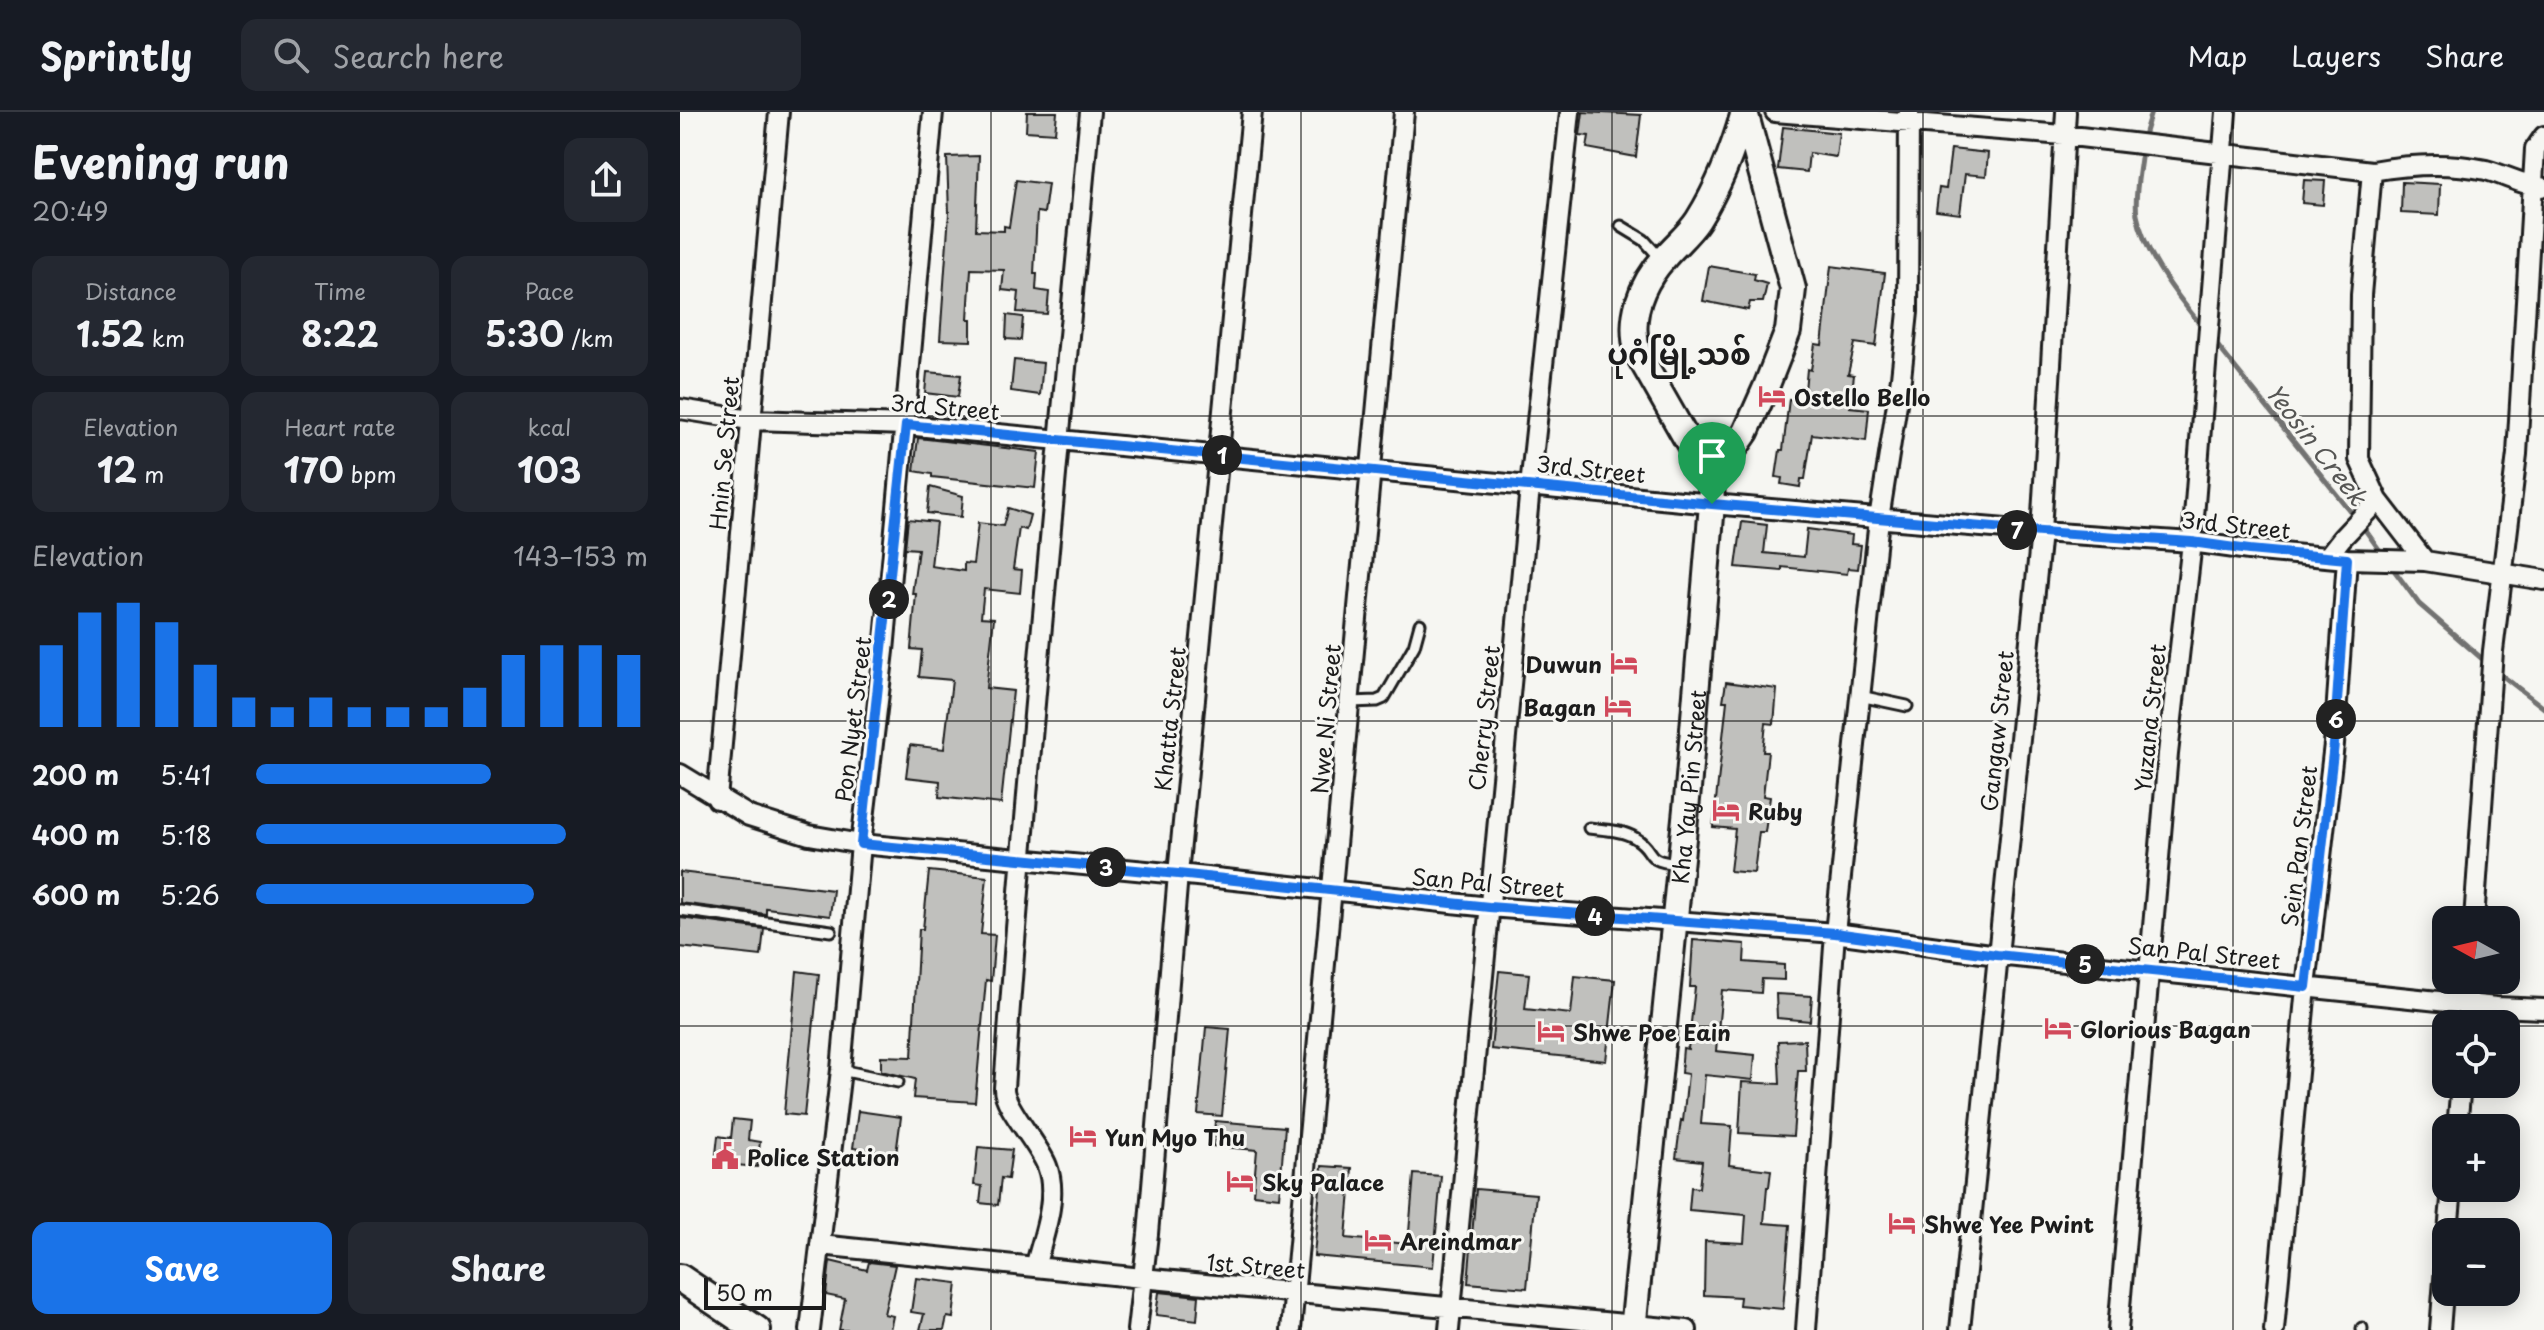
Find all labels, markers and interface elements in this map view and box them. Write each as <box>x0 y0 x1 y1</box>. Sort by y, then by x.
search box <box>241 19 801 91</box>
text: Sprintly <box>40 27 193 84</box>
icon: search <box>269 33 313 77</box>
text: Search here <box>333 33 504 78</box>
text: Map <box>2187 34 2247 77</box>
text: Layers <box>2291 34 2381 77</box>
text: Share <box>2425 34 2504 77</box>
text: Evening run <box>32 128 290 194</box>
button: share <box>564 138 648 222</box>
text: 20:49 <box>32 191 109 230</box>
text: Distance <box>85 274 177 307</box>
text: Time <box>314 274 366 307</box>
text: Pace <box>524 274 574 307</box>
text: 1.52 <box>76 307 145 359</box>
text: 8:22 <box>301 307 379 359</box>
text: 5:30 <box>485 307 564 359</box>
text: km <box>145 321 185 354</box>
text: /km <box>564 321 614 354</box>
district label: ပုဂံမြို့သစ် <box>1607 330 1751 379</box>
street label: Hnin Se Street <box>700 375 746 531</box>
water label: Yeosin Creek <box>2258 375 2377 514</box>
place label: Ostello Bello <box>1794 380 1930 413</box>
hotel icon: Ostello Bello <box>1757 381 1787 411</box>
street label: 3rd Street <box>889 385 1001 427</box>
text: Elevation <box>83 410 178 443</box>
text: Heart rate <box>284 410 396 443</box>
text: kcal <box>527 410 571 443</box>
pin <box>1678 422 1746 504</box>
icon: arrive <box>1690 434 1734 478</box>
pin: 1 <box>1202 435 1242 475</box>
text: 1 <box>1217 438 1227 471</box>
text: 12 <box>97 443 137 495</box>
text: 170 <box>284 443 344 495</box>
text: 103 <box>517 443 581 495</box>
street label: 3rd Street <box>1535 446 1647 490</box>
text: m <box>137 457 164 490</box>
text: bpm <box>344 457 396 490</box>
street label: 3rd Street <box>2180 502 2292 546</box>
pin: 7 <box>1997 510 2037 550</box>
text: 7 <box>2011 513 2023 546</box>
text: Elevation <box>32 536 144 575</box>
text: 143–153 m <box>513 536 648 575</box>
pin: 2 <box>869 579 909 619</box>
text: 2 <box>881 582 897 615</box>
street label: Pon Nyet Street <box>825 634 879 804</box>
street label: Nwe Ni Street <box>1302 642 1348 796</box>
street label: Yuzana Street <box>2125 642 2173 794</box>
street label: Cherry Street <box>1459 644 1507 792</box>
street label: Khatta Street <box>1145 645 1193 793</box>
place label: Duwun <box>1526 647 1602 680</box>
hotel icon: Duwun <box>1609 648 1639 678</box>
street label: Gangaw Street <box>1971 649 2021 813</box>
street label: Kha Yay Pin Street <box>1662 688 1713 885</box>
place label: Bagan <box>1523 690 1596 723</box>
hotel icon: Bagan <box>1603 691 1633 721</box>
pin: 6 <box>2316 699 2356 739</box>
text: 6 <box>2328 702 2344 735</box>
text: 200 m <box>32 755 119 794</box>
text: 5:41 <box>160 755 211 794</box>
street label: Sein Pan Street <box>2272 764 2324 928</box>
place label: Ruby <box>1748 794 1803 827</box>
hotel icon: Ruby <box>1711 795 1741 825</box>
text: 400 m <box>32 815 120 854</box>
text: 5:18 <box>160 815 212 854</box>
pin: 3 <box>1086 847 1126 887</box>
text: 3 <box>1099 850 1113 883</box>
street label: San Pal Street <box>1410 859 1566 905</box>
text: 600 m <box>32 875 120 914</box>
text: 5:26 <box>160 875 220 914</box>
pin: 4 <box>1575 896 1615 936</box>
text: 4 <box>1588 899 1602 932</box>
north arrow <box>2432 906 2520 994</box>
map controls <box>2432 906 2520 1306</box>
street label: San Pal Street <box>2126 928 2282 976</box>
pin: 5 <box>2065 944 2105 984</box>
text: 5 <box>2078 947 2092 980</box>
button: locate <box>2432 1010 2520 1098</box>
place label: Glorious Bagan <box>2080 1012 2251 1045</box>
hotel icon: Glorious Bagan <box>2043 1013 2073 1043</box>
place label: Shwe Poe Eain <box>1573 1015 1731 1048</box>
hotel icon: Shwe Poe Eain <box>1536 1016 1566 1046</box>
button: + <box>2432 1114 2520 1202</box>
place label: Yun Myo Thu <box>1105 1120 1245 1153</box>
hotel icon: Yun Myo Thu <box>1068 1121 1098 1151</box>
place label: Police Station <box>747 1140 900 1173</box>
public building icon: Police Station <box>710 1141 740 1171</box>
place label: Sky Palace <box>1262 1165 1384 1198</box>
hotel icon: Sky Palace <box>1225 1166 1255 1196</box>
place label: Shwe Yee Pwint <box>1924 1207 2095 1240</box>
hotel icon: Shwe Yee Pwint <box>1887 1208 1917 1238</box>
button: − <box>2432 1218 2520 1306</box>
button: Save <box>32 1222 332 1314</box>
button: Share <box>348 1222 648 1314</box>
place label: Areindmar <box>1400 1224 1522 1257</box>
hotel icon: Areindmar <box>1363 1225 1393 1255</box>
street label: 1st Street <box>1205 1244 1307 1286</box>
scale bar <box>704 1274 826 1310</box>
text: 50 m <box>716 1275 773 1308</box>

